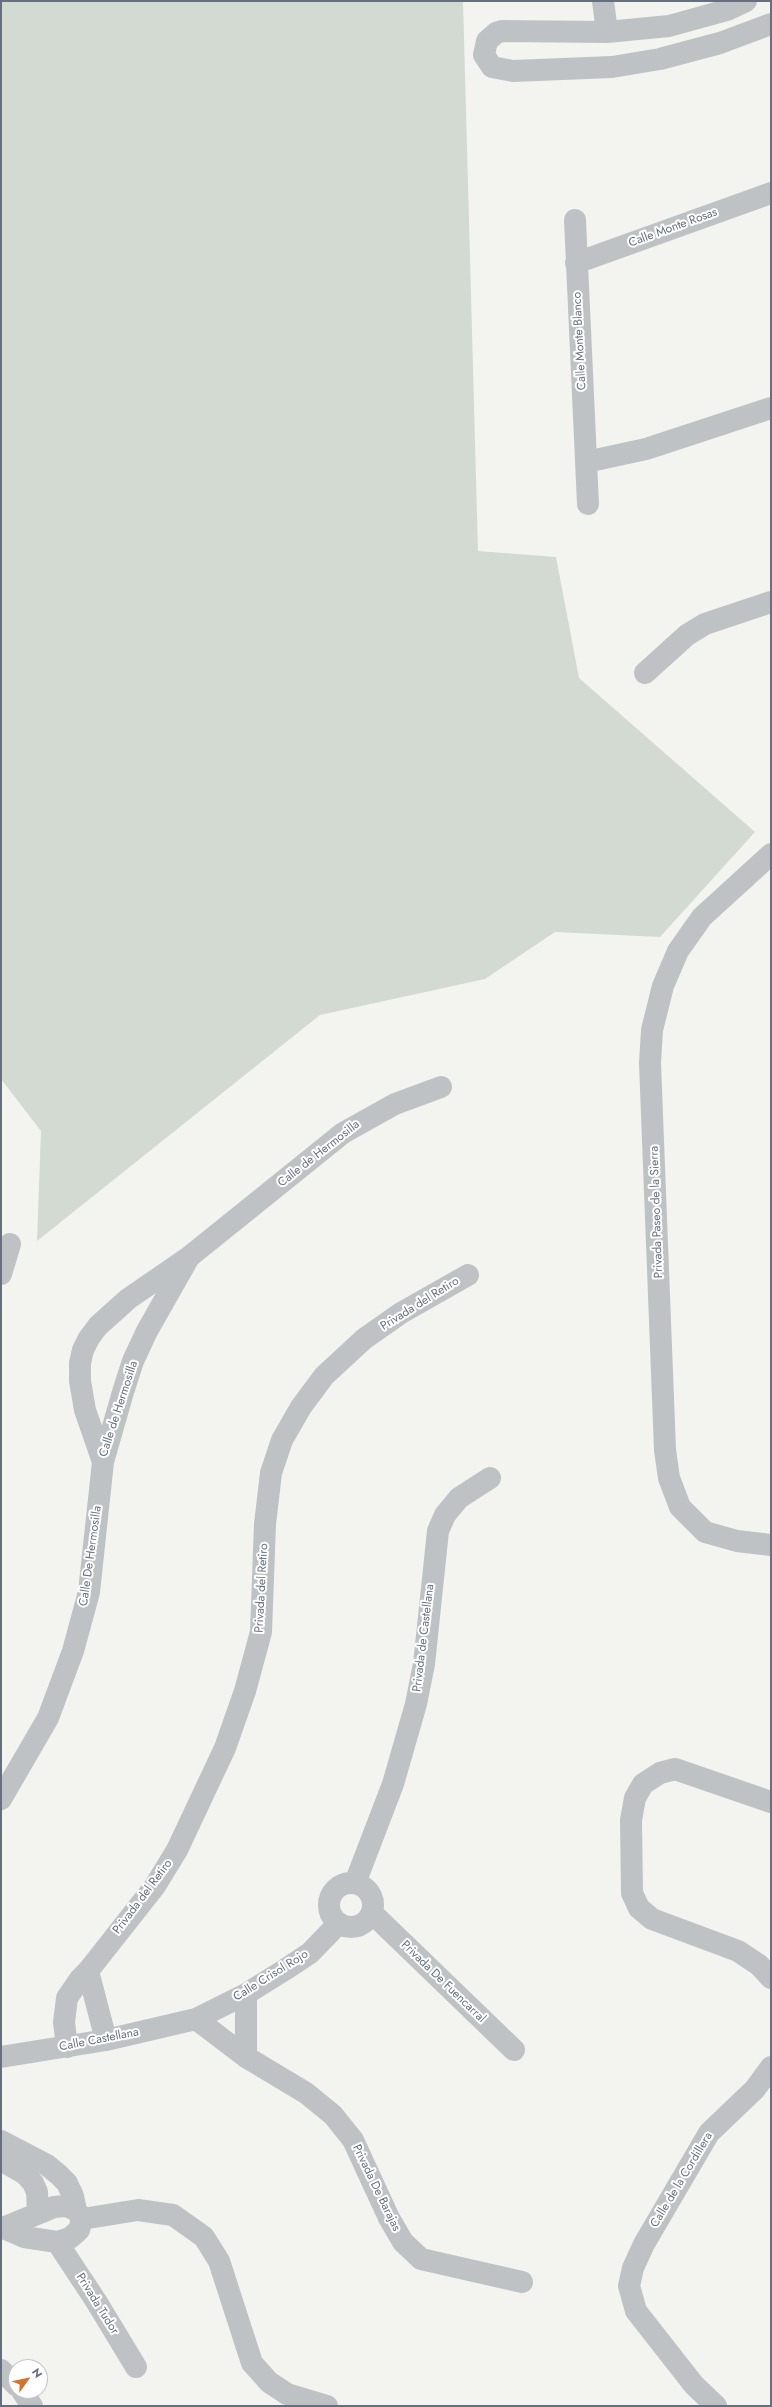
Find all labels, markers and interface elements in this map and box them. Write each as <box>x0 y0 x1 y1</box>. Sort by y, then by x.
street label: Calle Monte Rosas <box>627 205 719 251</box>
street label: Calle Monte Blanco <box>570 292 590 390</box>
street label: Calle de Hermosilla <box>275 1118 363 1190</box>
street label: Privada Paseo de la Sierra <box>647 1145 667 1279</box>
street label: Privada del Retiro <box>378 1274 462 1334</box>
street label: Calle de Hermosilla <box>97 1359 141 1459</box>
street label: Calle De Hermosilla <box>77 1505 105 1607</box>
street label: Privada del Retiro <box>252 1543 272 1633</box>
street label: Privada de Castellana <box>410 1583 438 1693</box>
street label: Privada del Retiro <box>110 1857 176 1937</box>
street label: Privada De Fuencarral <box>398 1938 488 2026</box>
street label: Calle Crisol Rojo <box>231 1947 311 2005</box>
street label: Calle Castellana <box>58 2025 140 2055</box>
street label: Calle de la Cordillera <box>648 2130 716 2230</box>
street label: Privada De Barajas <box>349 2142 403 2234</box>
street label: Privada Tudor <box>73 2271 121 2337</box>
north arrow <box>8 2359 48 2399</box>
text: N <box>28 2365 46 2381</box>

